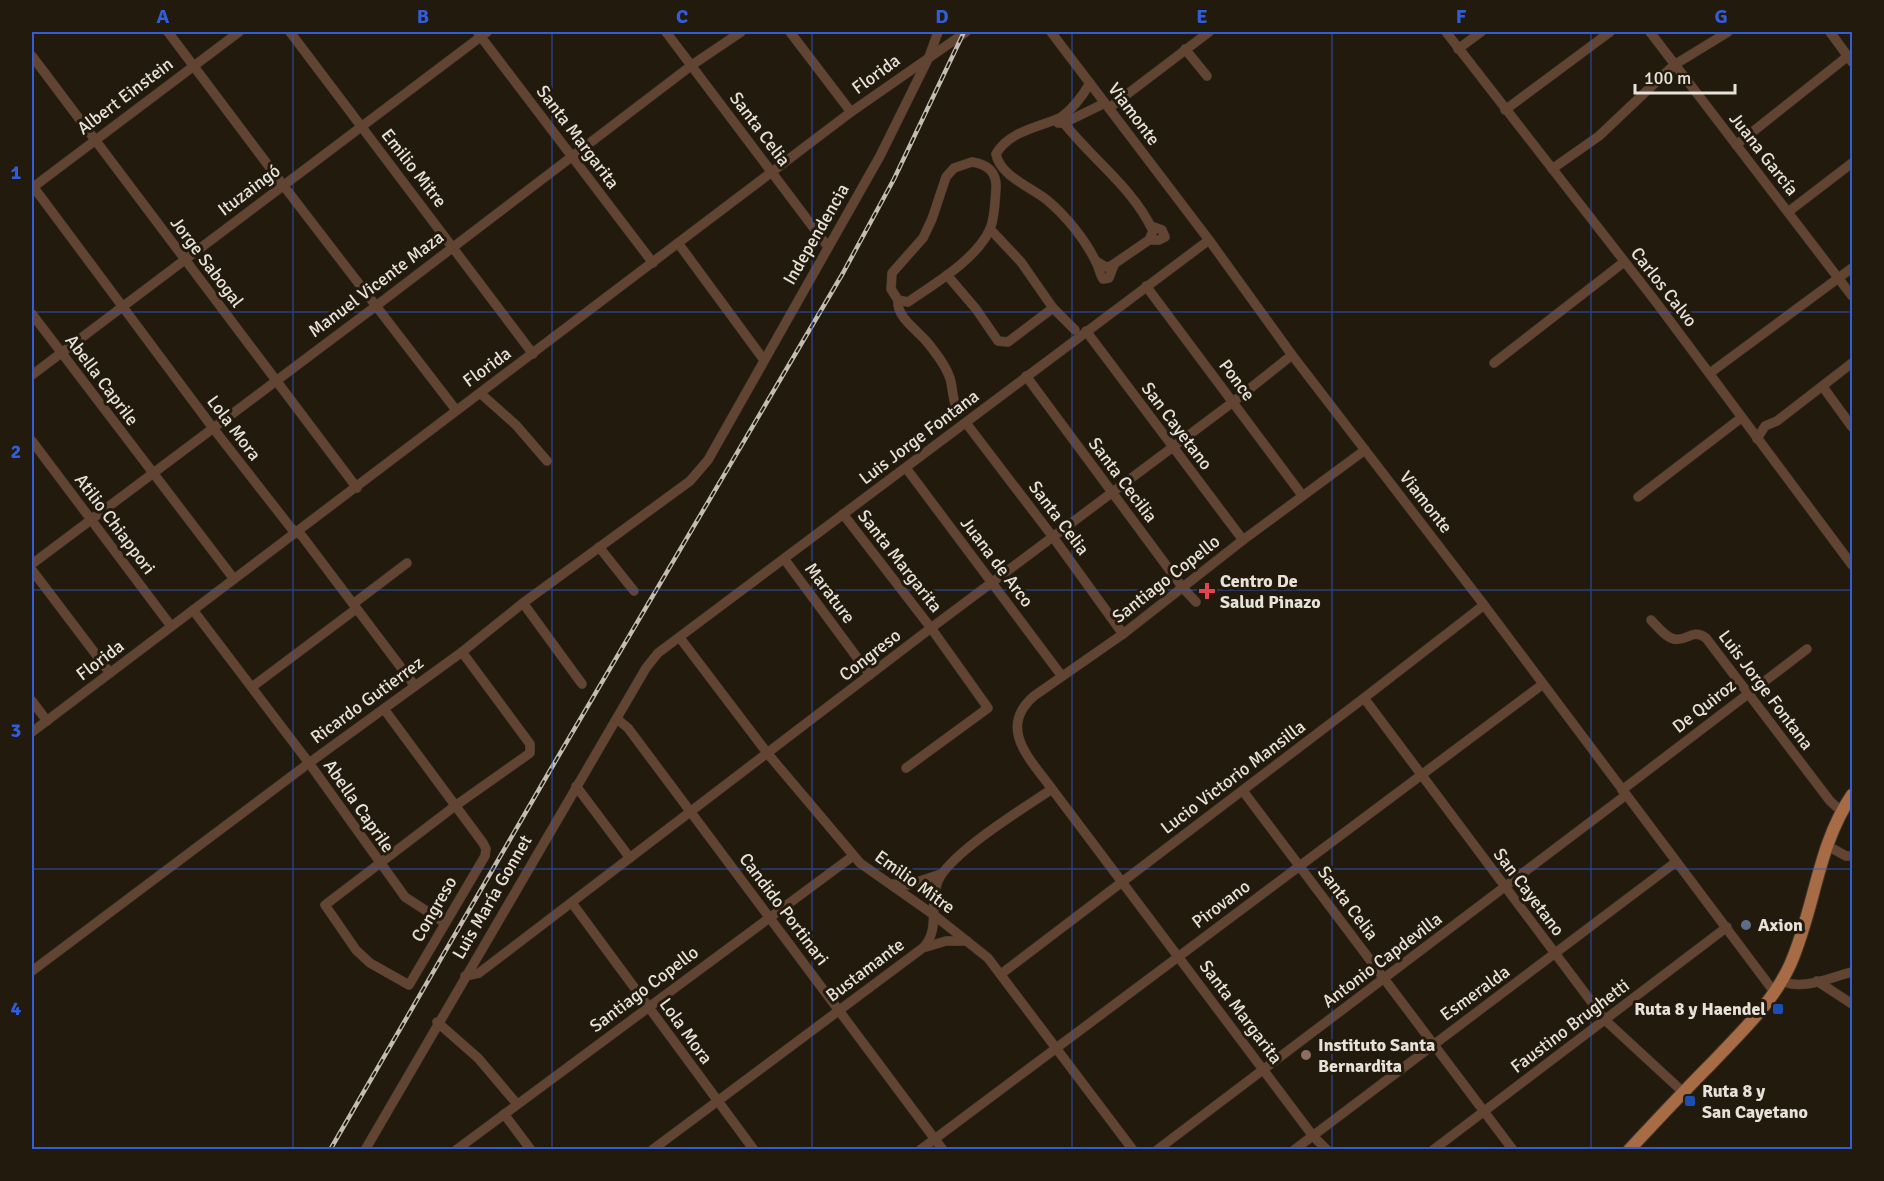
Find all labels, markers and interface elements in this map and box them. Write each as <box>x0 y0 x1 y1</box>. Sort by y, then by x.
text: A <box>157 4 170 29</box>
text: B <box>417 4 429 29</box>
text: C <box>676 4 688 29</box>
text: D <box>935 4 949 29</box>
text: E <box>1196 4 1208 29</box>
text: F <box>1456 4 1467 29</box>
text: G <box>1714 4 1728 29</box>
street label: Florida <box>848 49 904 99</box>
street label: Albert Einstein <box>73 53 177 139</box>
scale bar <box>1635 57 1736 95</box>
text: 100 m <box>1644 67 1691 89</box>
street label: Viamonte <box>1103 78 1165 150</box>
street label: Santa Margarita <box>532 81 624 193</box>
street label: Santa Celia <box>725 88 795 170</box>
street label: Juana García <box>1725 108 1803 200</box>
street label: Emilio Mitre <box>376 124 452 212</box>
street label: Ituzaingó <box>214 159 284 221</box>
text: 1 <box>11 160 22 185</box>
street label: Independencia <box>778 180 854 288</box>
street label: Jorge Sabogal <box>166 212 248 312</box>
street label: Manuel Vicente Maza <box>304 226 448 342</box>
street label: Carlos Calvo <box>1626 243 1702 331</box>
street label: Abella Caprile <box>61 330 143 430</box>
street label: Florida <box>459 342 515 392</box>
street label: Ponce <box>1214 355 1260 405</box>
street label: San Cayetano <box>1137 378 1217 474</box>
street label: Luis Jorge Fontana <box>855 385 983 489</box>
street label: Lola Mora <box>202 391 266 465</box>
street label: Santa Cecilia <box>1084 433 1162 527</box>
text: 2 <box>11 439 21 464</box>
street label: Viamonte <box>1395 466 1457 538</box>
street label: Atilio Chiappori <box>70 469 160 579</box>
street label: Santa Celia <box>1024 477 1094 559</box>
street label: Santa Margarita <box>853 505 947 617</box>
street label: Juana de Arco <box>956 512 1038 612</box>
street label: Santiago Copello <box>1108 530 1224 628</box>
street label: Marature <box>800 558 860 628</box>
place label: Centro De Salud Pinazo <box>1220 570 1321 613</box>
marker: Centro De Salud Pinazo <box>1198 582 1216 600</box>
street label: Congreso <box>835 624 905 686</box>
street label: Luis Jorge Fontana <box>1714 626 1818 754</box>
street label: Florida <box>72 635 128 685</box>
street label: Ricardo Gutierrez <box>306 652 428 748</box>
street label: De Quiroz <box>1668 674 1740 738</box>
street label: Lucio Victorio Mansilla <box>1156 715 1310 839</box>
text: 3 <box>11 718 21 743</box>
street label: Abella Caprile <box>319 755 399 857</box>
street label: Luis María Gonnet <box>448 831 536 963</box>
street label: San Cayetano <box>1489 844 1569 940</box>
street label: Emilio Mitre <box>871 846 959 918</box>
street label: Candido Portinari <box>735 848 833 970</box>
street label: Santa Celia <box>1313 862 1383 944</box>
street label: Congreso <box>406 872 462 946</box>
street label: Pirovano <box>1188 875 1254 933</box>
street label: Antonio Capdevilla <box>1318 908 1446 1012</box>
place label: Axion <box>1758 914 1803 936</box>
marker: Axion <box>1739 918 1753 932</box>
street label: Bustamante <box>821 933 909 1007</box>
street label: Santiago Copello <box>585 941 703 1037</box>
street label: Santa Margarita <box>1195 956 1287 1068</box>
street label: Esmeralda <box>1436 960 1514 1026</box>
street label: Faustino Brughetti <box>1506 974 1634 1078</box>
street label: Lola Mora <box>655 994 717 1068</box>
text: 4 <box>11 996 22 1021</box>
place label: Ruta 8 y Haendel <box>1634 998 1766 1020</box>
marker: Ruta 8 y Haendel <box>1771 1002 1785 1016</box>
place label: Instituto Santa Bernardita <box>1318 1034 1435 1077</box>
marker: Instituto Santa Bernardita <box>1299 1048 1313 1062</box>
place label: Ruta 8 y San Cayetano <box>1702 1080 1808 1123</box>
marker: Ruta 8 y San Cayetano <box>1683 1094 1697 1108</box>

